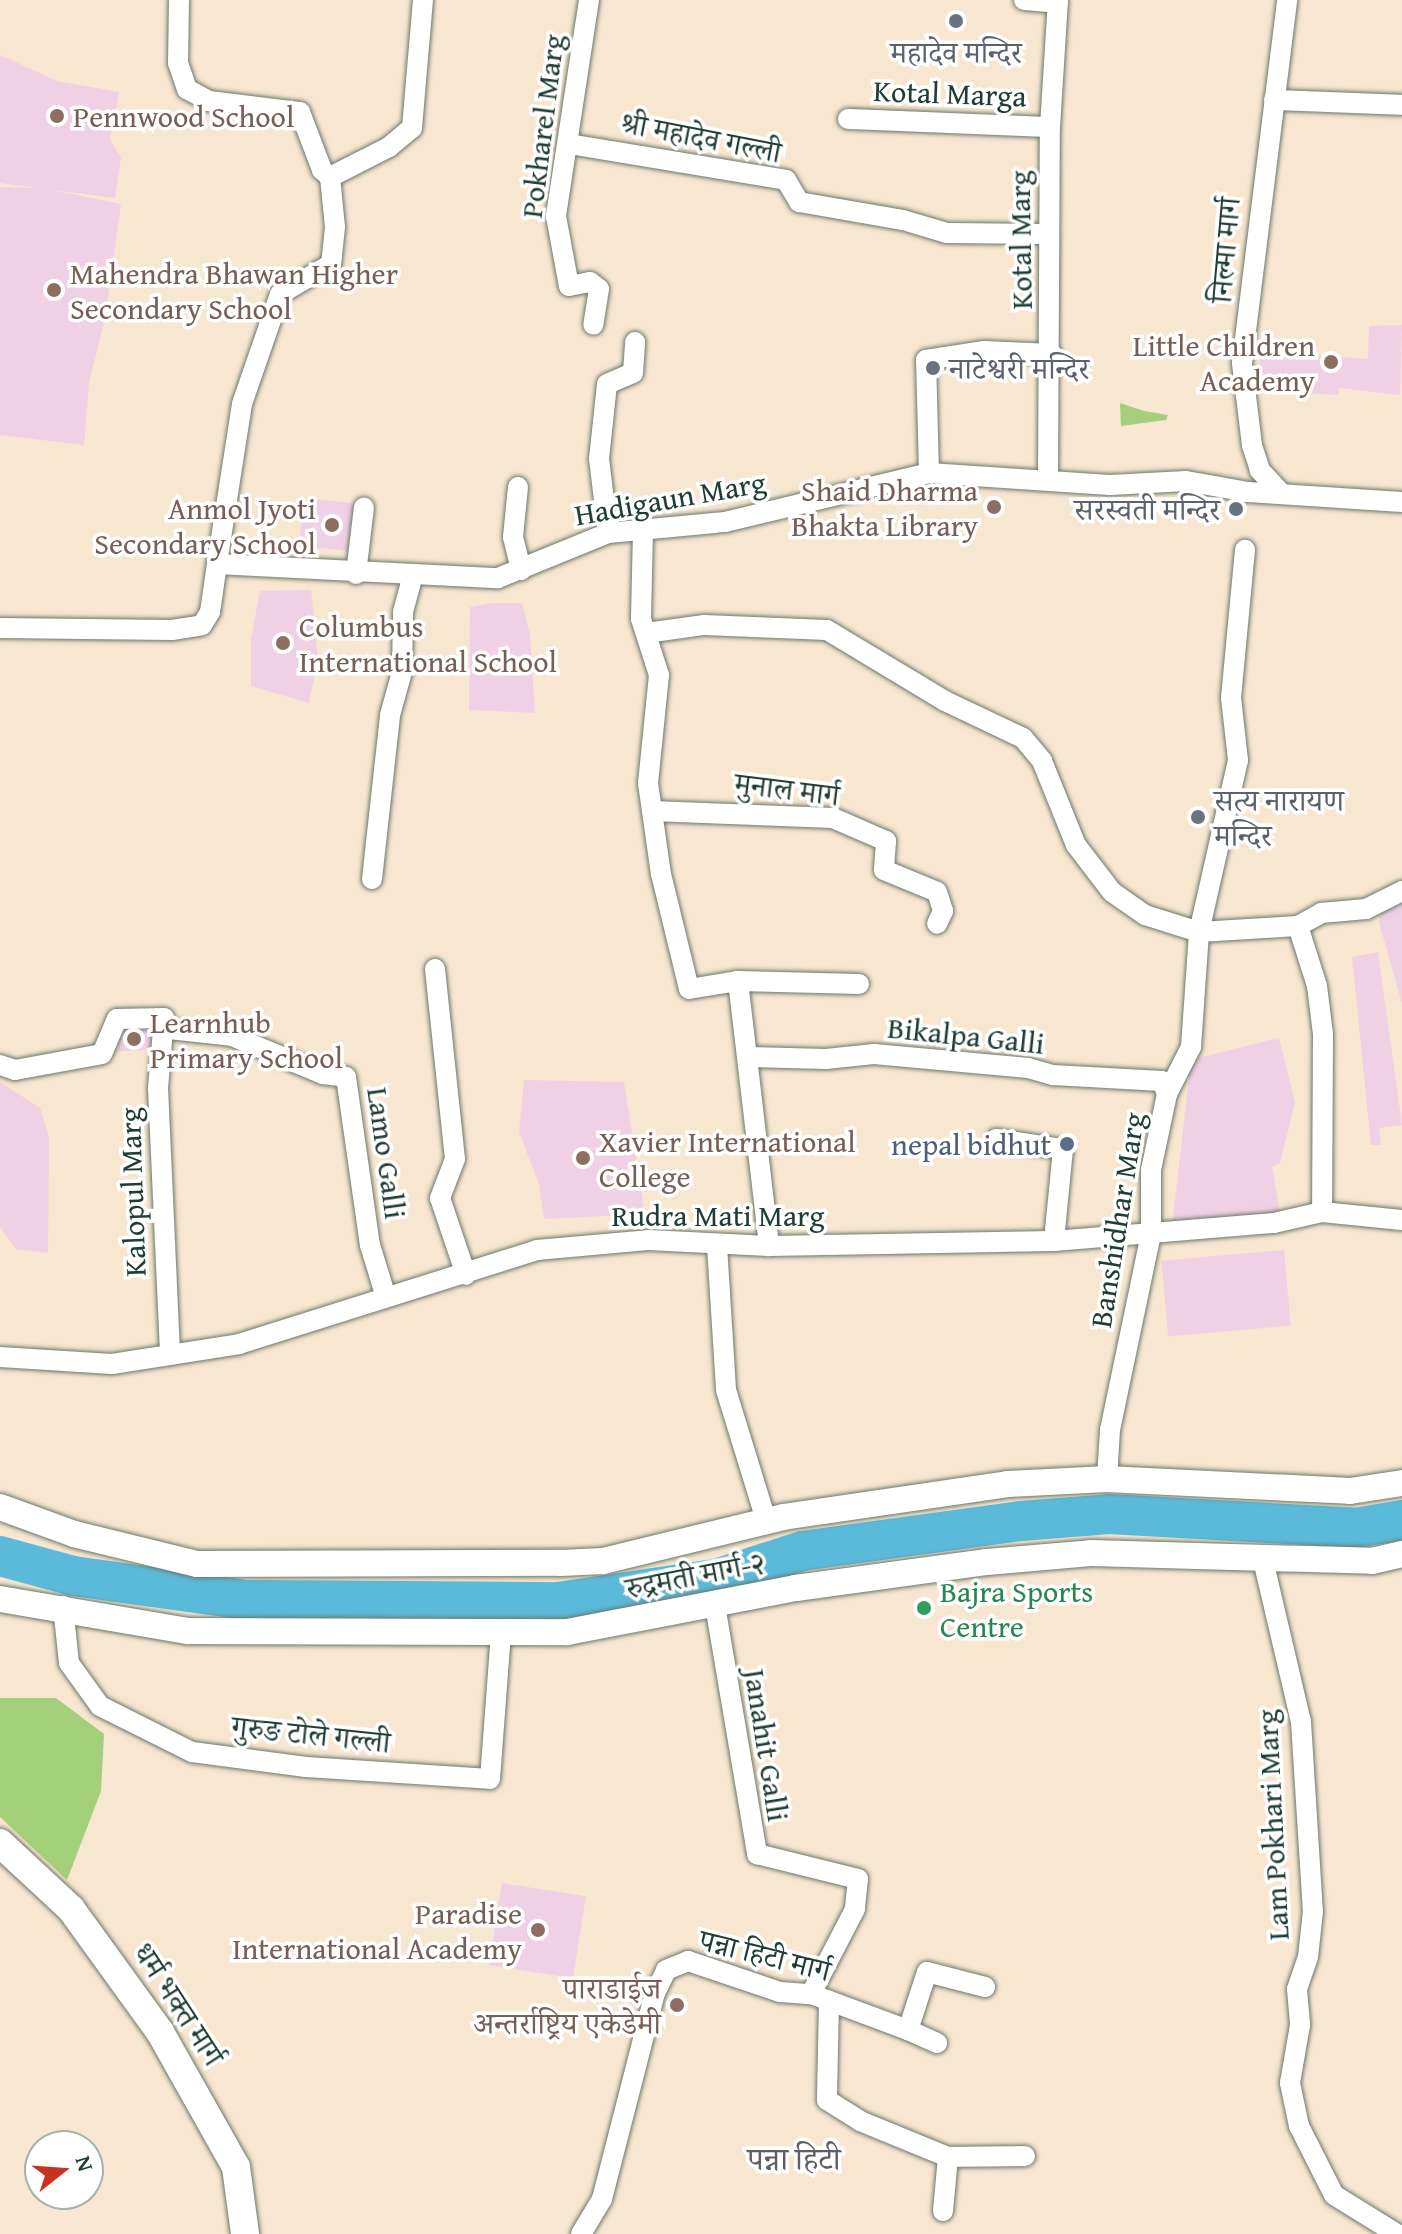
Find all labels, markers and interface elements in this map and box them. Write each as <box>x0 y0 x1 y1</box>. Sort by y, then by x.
marker: महादेव मन्दिर <box>947 12 965 30</box>
street label: Pokharel Marg <box>513 32 571 220</box>
place label: महादेव मन्दिर <box>890 34 1022 70</box>
street label: Kotal Marga <box>873 72 1027 114</box>
place label: Pennwood School <box>73 98 294 134</box>
street label: श्री महादेव गल्ली <box>618 104 784 170</box>
marker: Pennwood School <box>48 107 66 125</box>
street label: Kotal Marg <box>1001 170 1039 310</box>
street label: निल्मा मार्ग <box>1202 196 1248 304</box>
place label: Mahendra Bhawan Higher Secondary School <box>70 255 398 326</box>
marker: Mahendra Bhawan Higher Secondary School <box>45 281 63 299</box>
place label: Little Children Academy <box>1133 327 1315 398</box>
place label: नाटेश्वरी मन्दिर <box>949 350 1089 386</box>
marker: Little Children Academy <box>1322 353 1340 371</box>
marker: नाटेश्वरी मन्दिर <box>924 359 942 377</box>
street label: Hadigaun Marg <box>572 463 768 533</box>
place label: Shaid Dharma Bhakta Library <box>791 472 978 542</box>
place label: Anmol Jyoti Secondary School <box>94 490 316 560</box>
place label: सरस्वती मन्दिर <box>1074 491 1220 527</box>
marker: Shaid Dharma Bhakta Library <box>985 498 1003 516</box>
marker: सरस्वती मन्दिर <box>1227 500 1245 518</box>
marker: Anmol Jyoti Secondary School <box>323 516 341 534</box>
place label: Columbus International School <box>299 608 557 678</box>
marker: Columbus International School <box>274 634 292 652</box>
street label: मुनाल मार्ग <box>732 765 842 813</box>
place label: सत्य नारायण मन्दिर <box>1214 782 1344 852</box>
marker: सत्य नारायण मन्दिर <box>1189 808 1207 826</box>
place label: Learnhub Primary School <box>150 1004 343 1074</box>
street label: Bikalpa Galli <box>886 1009 1046 1061</box>
marker: Learnhub Primary School <box>125 1030 143 1048</box>
street label: Lamo Galli <box>360 1085 414 1221</box>
street label: Kalopul Marg <box>111 1107 153 1277</box>
street label: Banshidhar Marg <box>1082 1110 1152 1330</box>
place label: Xavier International College <box>599 1123 856 1194</box>
place label: nepal bidhut <box>891 1126 1051 1162</box>
marker: nepal bidhut <box>1058 1135 1076 1153</box>
marker: Xavier International College <box>574 1149 592 1167</box>
street label: Rudra Mati Marg <box>612 1197 824 1233</box>
street label: रुद्रमती मार्ग-२ <box>622 1544 768 1606</box>
place label: Bajra Sports Centre <box>940 1573 1093 1644</box>
marker: Bajra Sports Centre <box>915 1599 933 1617</box>
street label: Janahit Galli <box>737 1666 797 1824</box>
street label: गुरुङ टोले गल्ली <box>230 1708 392 1760</box>
street label: Lam Pokhari Marg <box>1248 1709 1296 1941</box>
place label: Paradise International Academy <box>232 1895 522 1966</box>
marker: Paradise International Academy <box>529 1921 547 1939</box>
street label: पन्ना हिटी मार्ग <box>696 1921 834 1989</box>
street label: धर्म भक्त मार्ग <box>126 1936 232 2072</box>
place label: पाराडाईज अन्तर्राष्ट्रिय एकेडेमी <box>474 1970 661 2040</box>
marker: पाराडाईज अन्तर्राष्ट्रिय एकेडेमी <box>668 1996 686 2014</box>
north arrow <box>24 2130 104 2210</box>
district label: पन्ना हिटी <box>747 2140 841 2178</box>
text: N <box>68 2152 102 2175</box>

